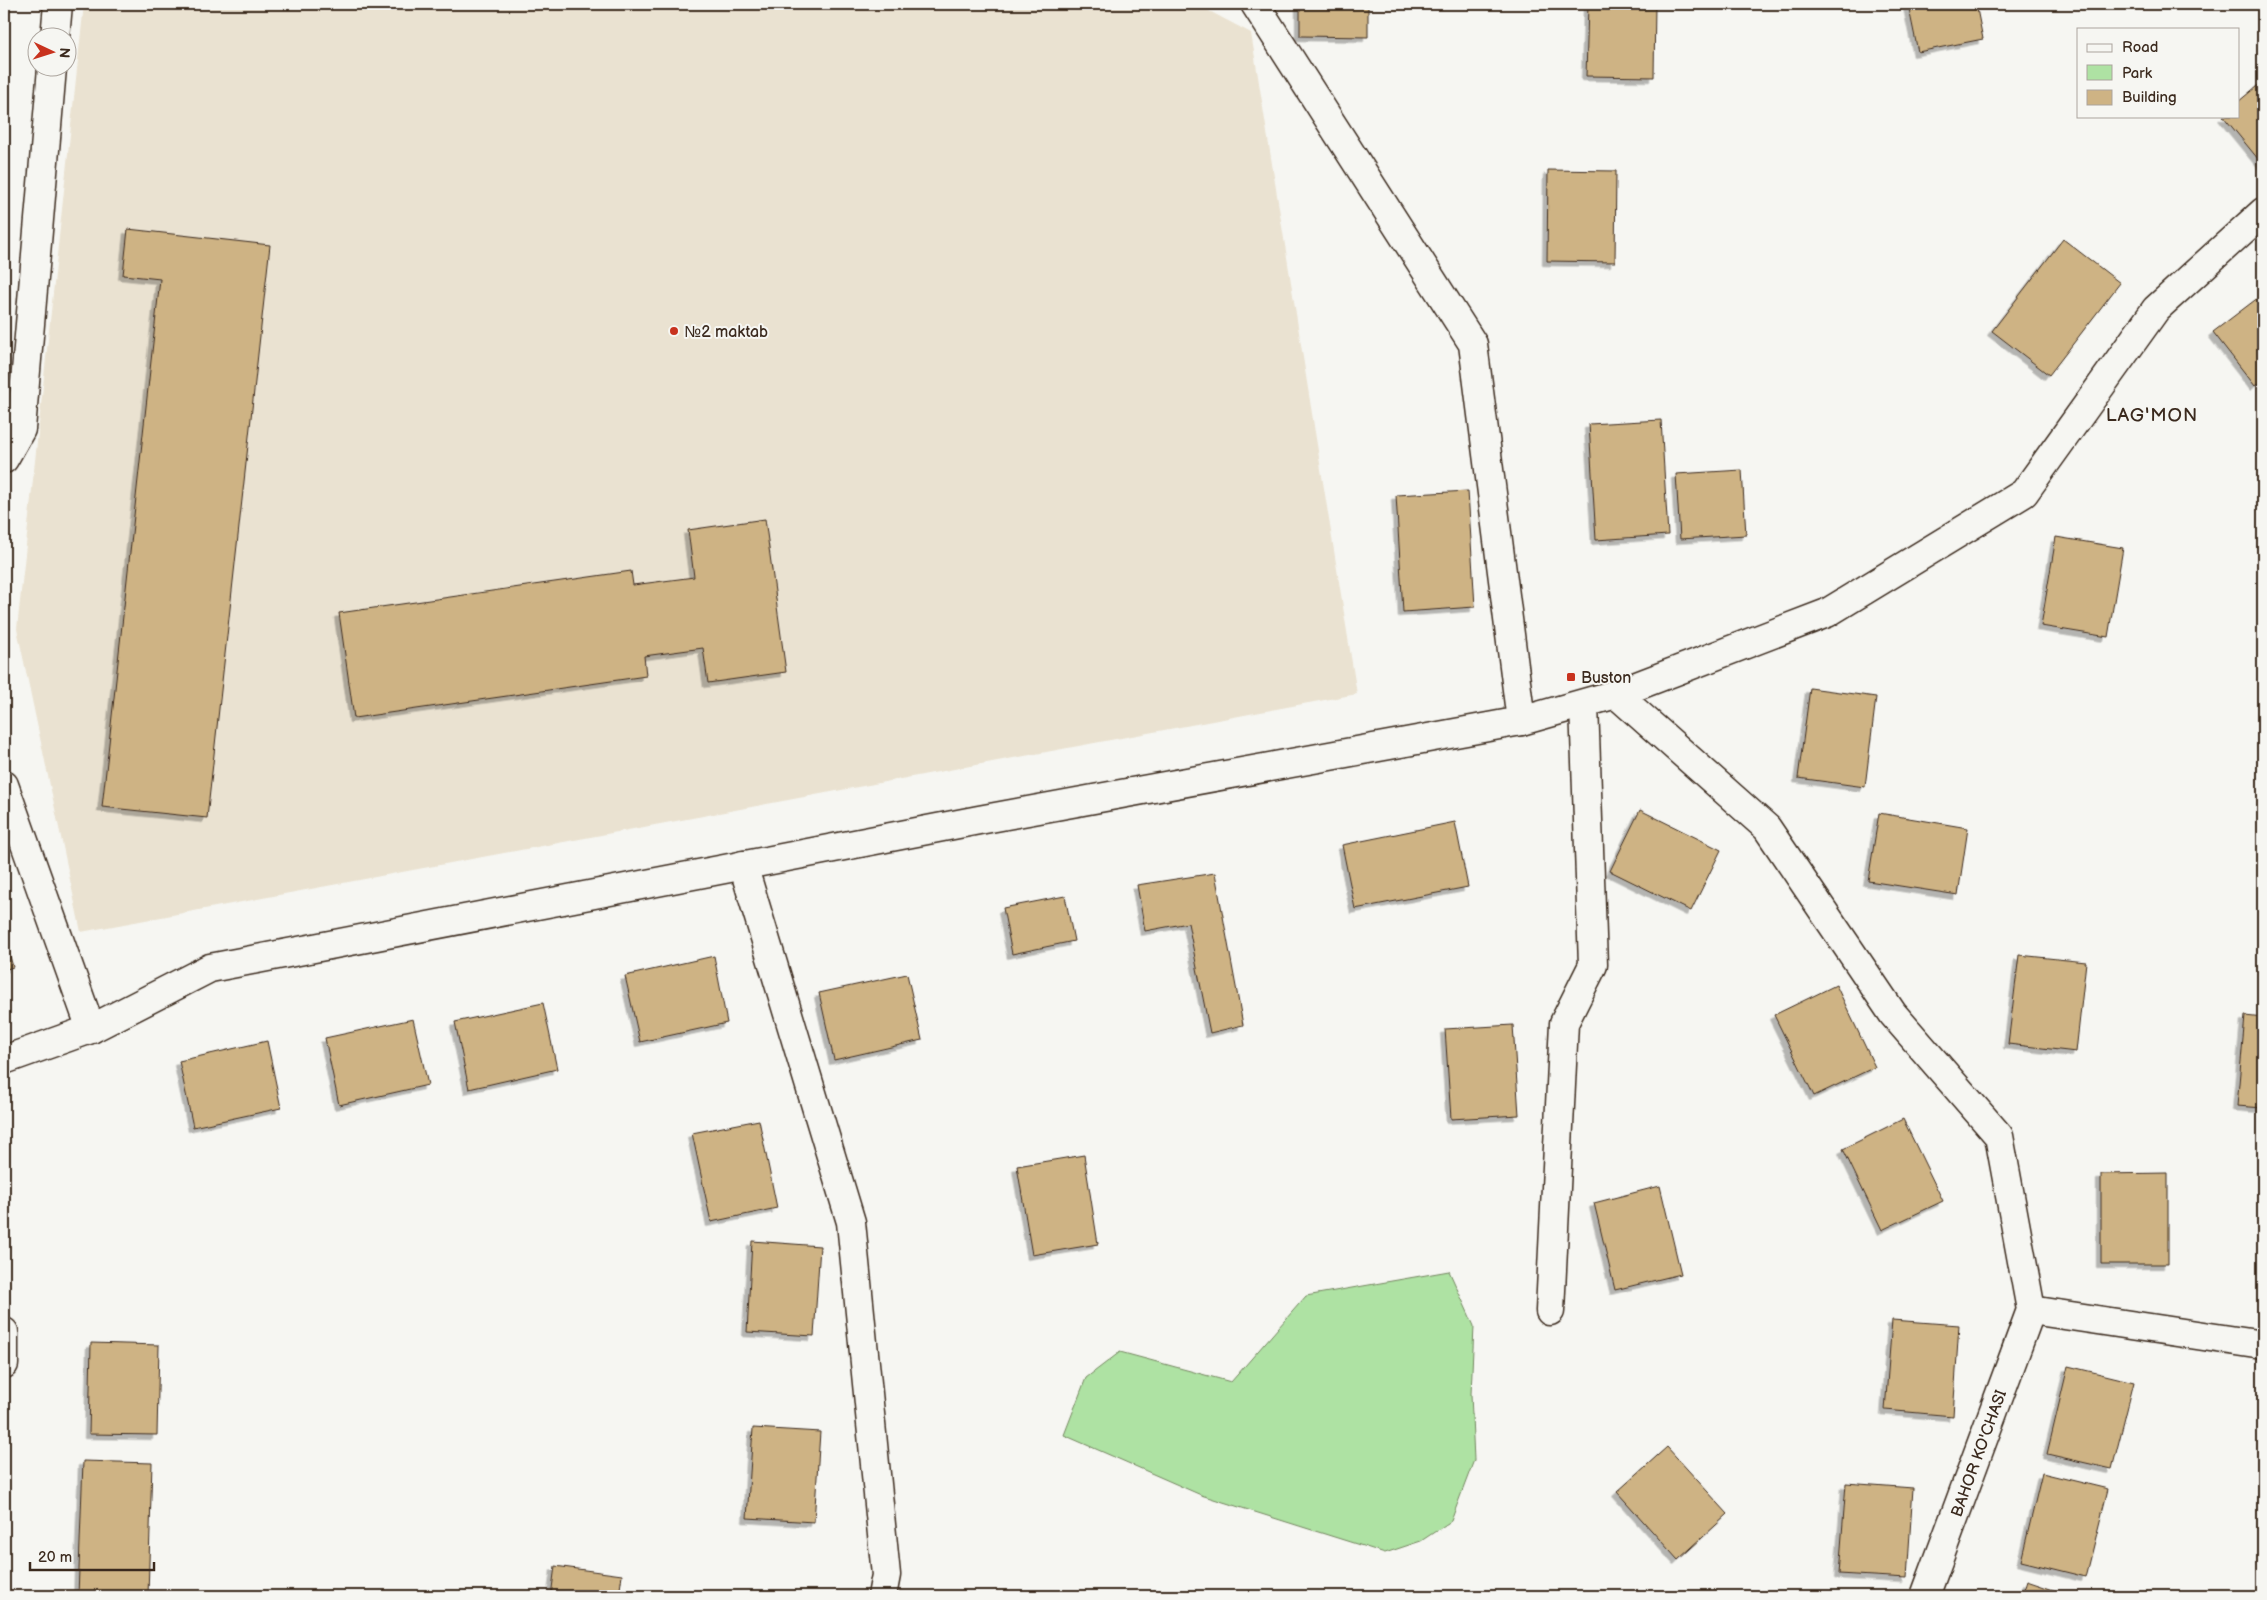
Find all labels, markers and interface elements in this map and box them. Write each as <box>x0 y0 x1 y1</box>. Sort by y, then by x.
north arrow <box>28 28 78 78</box>
legend <box>2077 28 2240 118</box>
text: Road <box>2122 38 2158 57</box>
text: N <box>56 47 73 59</box>
text: Park <box>2122 64 2153 83</box>
text: Building <box>2122 88 2177 107</box>
place label: №2 maktab <box>684 323 768 342</box>
marker: №2 maktab <box>668 325 680 337</box>
district label: LAG'MON <box>2106 404 2198 427</box>
place label: Buston <box>1581 669 1631 688</box>
marker: Buston <box>1565 671 1577 683</box>
street label: BAHOR KO'CHASI <box>1948 1387 2011 1520</box>
scale bar <box>30 1540 154 1572</box>
text: 20 m <box>38 1548 72 1567</box>

